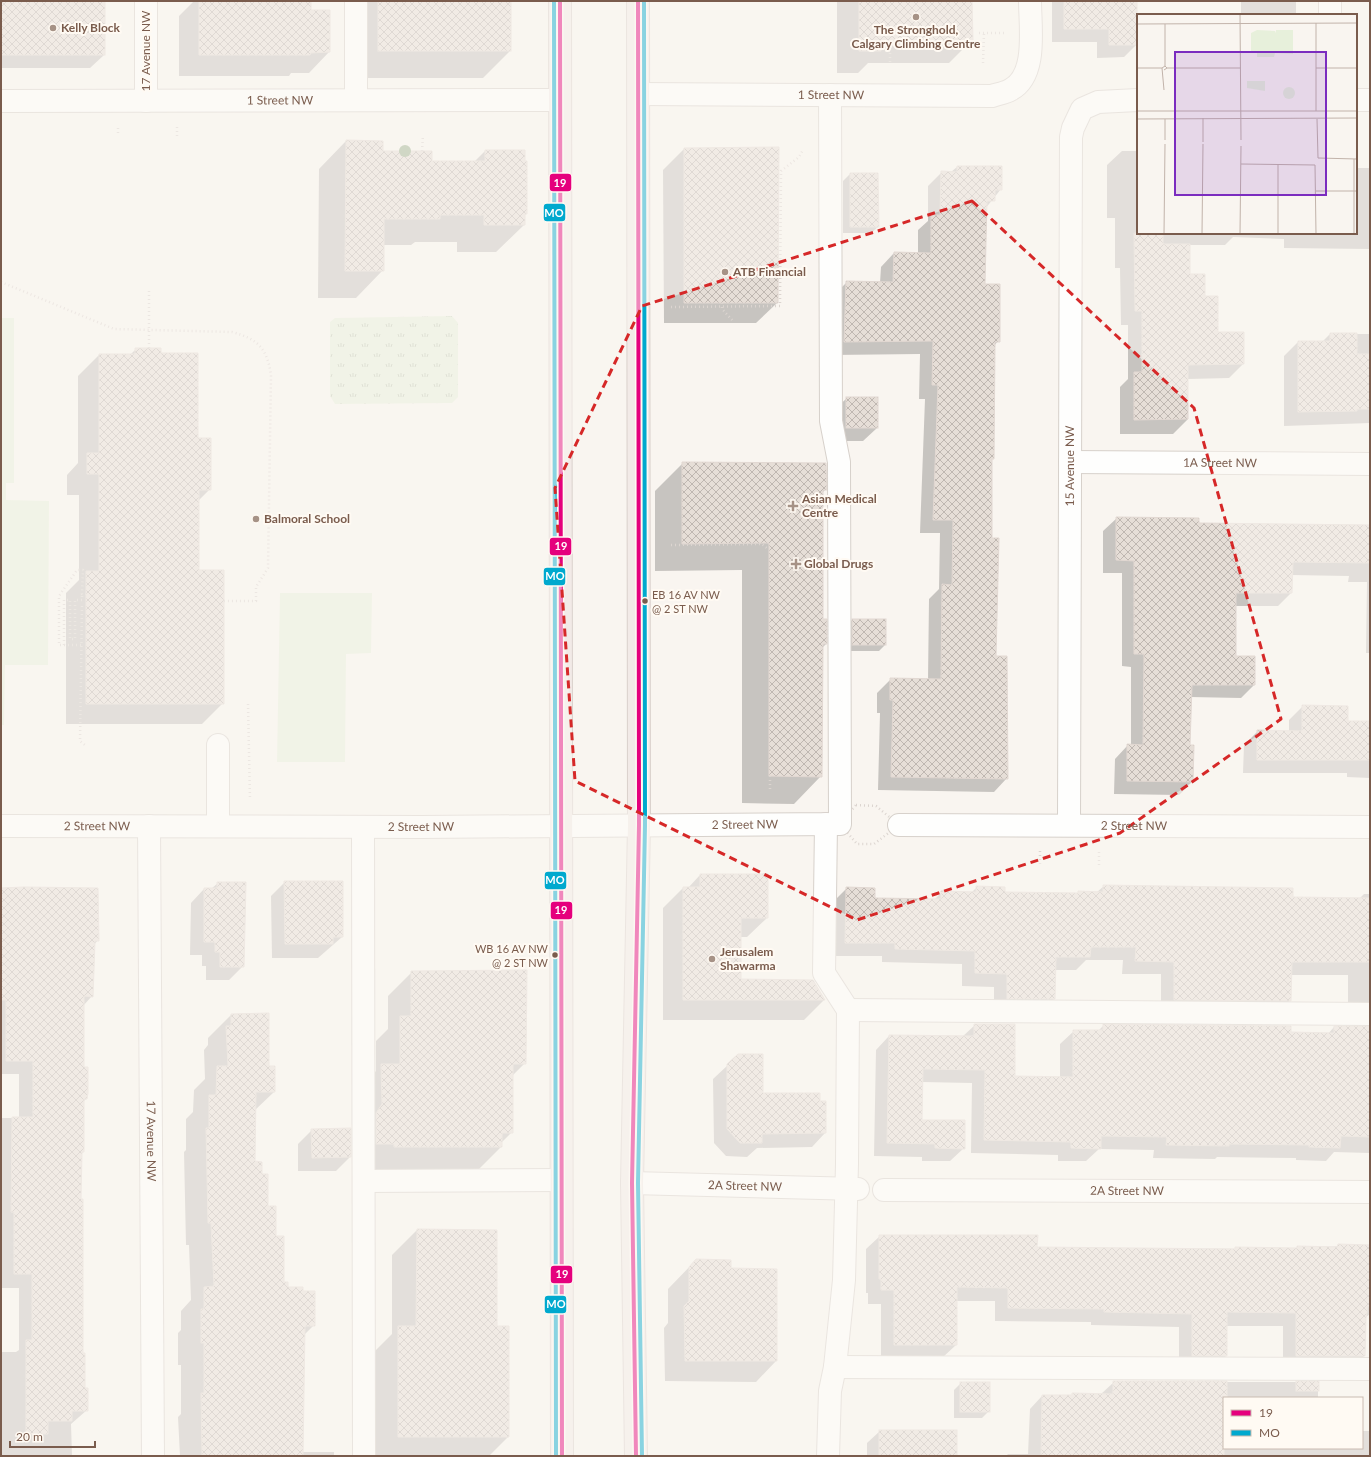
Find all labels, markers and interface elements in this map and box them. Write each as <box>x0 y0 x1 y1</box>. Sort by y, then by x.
street label: 17 Avenue NW <box>138 10 153 91</box>
marker: The Stronghold, Calgary Climbing Centre <box>911 12 921 22</box>
inset map <box>1137 14 1357 234</box>
place label: Kelly Block <box>61 20 121 35</box>
place label: The Stronghold, Calgary Climbing Centre <box>852 22 981 51</box>
marker: Kelly Block <box>48 23 58 33</box>
street label: 1 Street NW <box>798 87 865 102</box>
street label: 1 Street NW <box>247 92 314 108</box>
line badge: 19 <box>549 173 572 192</box>
text: 19 <box>554 176 566 189</box>
line badge: MO <box>543 203 566 222</box>
text: MO <box>544 206 564 219</box>
place label: ATB Financial <box>732 264 806 279</box>
marker: ATB Financial <box>720 267 730 277</box>
street label: 15 Avenue NW <box>1062 425 1077 507</box>
street label: 1A Street NW <box>1183 455 1258 470</box>
place label: Asian Medical Centre <box>801 491 877 520</box>
marker: Asian Medical Centre <box>787 500 799 512</box>
place label: Balmoral School <box>264 511 350 526</box>
marker: Balmoral School <box>251 514 261 524</box>
line badge: 19 <box>549 537 572 556</box>
text: 19 <box>555 539 567 552</box>
place label: Global Drugs <box>804 556 873 571</box>
marker: Global Drugs <box>791 559 801 569</box>
line badge: MO <box>543 567 566 586</box>
text: MO <box>545 569 565 582</box>
place label: EB 16 AV NW @ 2 ST NW <box>652 588 721 615</box>
marker: EB 16 AV NW @ 2 ST NW <box>640 596 650 606</box>
street label: 2 Street NW <box>712 816 779 832</box>
street label: 2 Street NW <box>64 818 131 833</box>
street label: 2 Street NW <box>1101 818 1168 833</box>
street label: 2 Street NW <box>388 819 455 834</box>
line badge: MO <box>544 871 567 890</box>
text: MO <box>545 873 565 886</box>
line badge: 19 <box>550 901 573 920</box>
text: 19 <box>555 903 567 916</box>
place label: WB 16 AV NW @ 2 ST NW <box>475 942 549 969</box>
place label: Jerusalem Shawarma <box>720 944 776 973</box>
marker: WB 16 AV NW @ 2 ST NW <box>550 950 560 960</box>
marker: Jerusalem Shawarma <box>707 954 717 964</box>
street label: 17 Avenue NW <box>144 1100 159 1182</box>
street label: 2A Street NW <box>708 1177 783 1194</box>
street label: 2A Street NW <box>1090 1183 1165 1198</box>
line badge: 19 <box>550 1265 573 1284</box>
text: 19 <box>556 1267 568 1280</box>
line badge: MO <box>544 1295 567 1314</box>
text: MO <box>546 1297 566 1310</box>
legend <box>1223 1397 1363 1449</box>
text: 19 <box>1259 1405 1273 1420</box>
scale bar <box>10 1423 95 1449</box>
text: MO <box>1259 1425 1280 1440</box>
text: 20 m <box>16 1429 43 1444</box>

